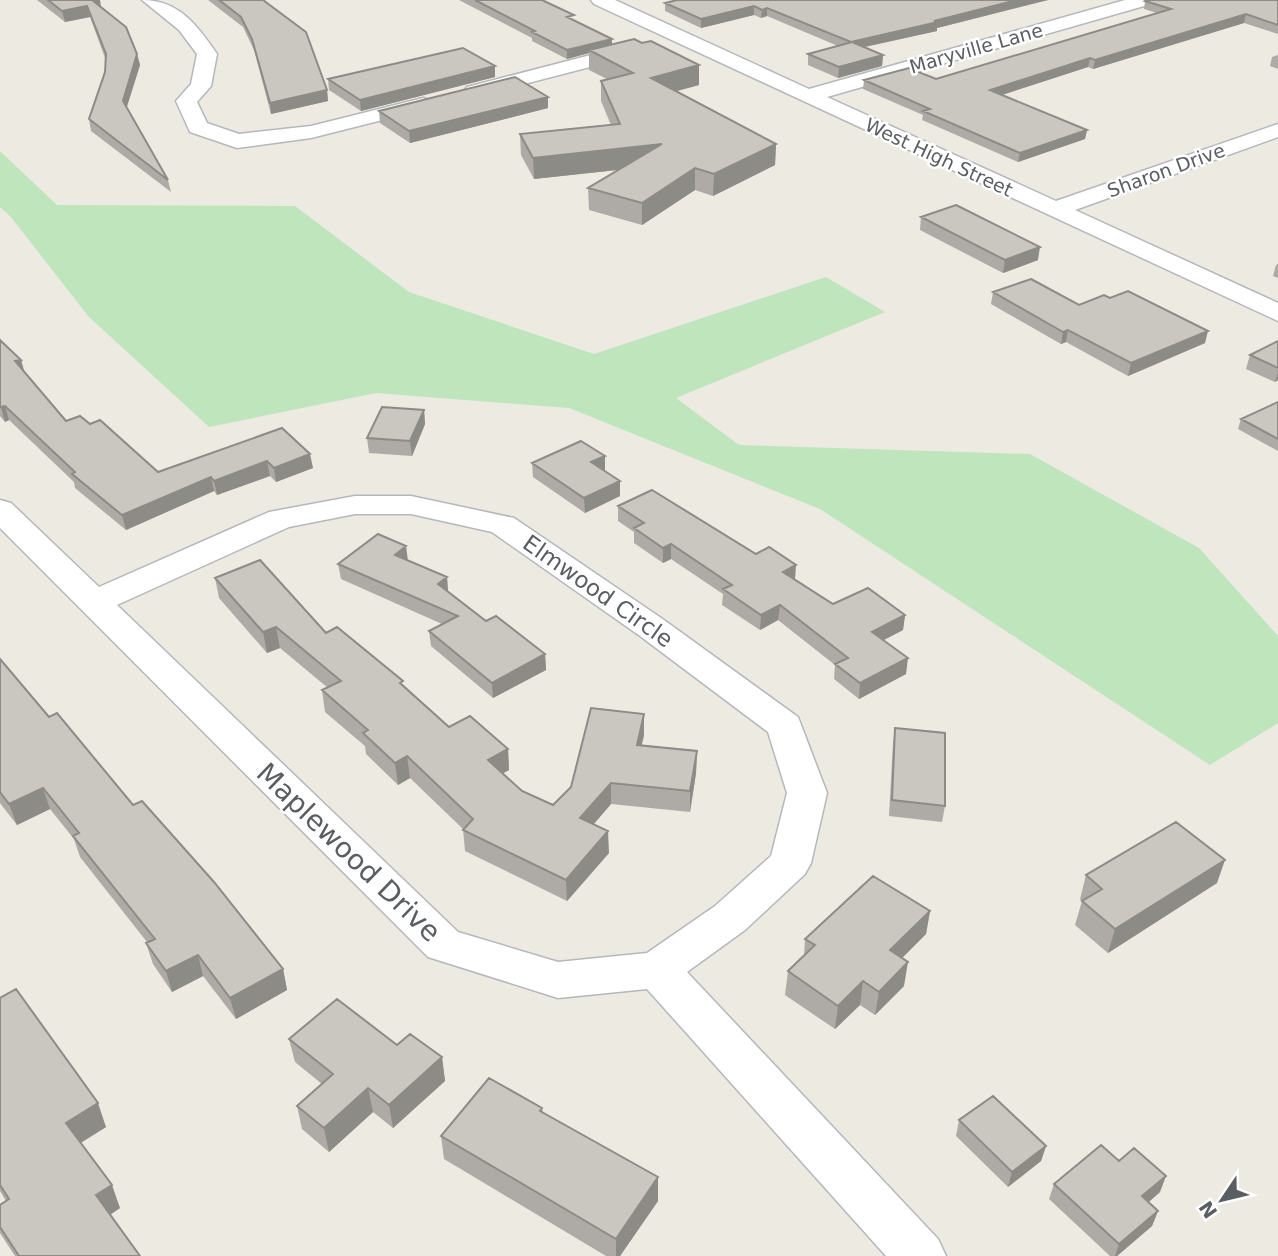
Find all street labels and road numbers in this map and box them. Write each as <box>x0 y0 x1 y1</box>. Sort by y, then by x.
street label: Maryville Lane <box>907 18 1045 78</box>
street label: West High Street <box>862 113 1016 201</box>
street label: Sharon Drive <box>1104 139 1228 201</box>
street label: Elmwood Circle <box>518 530 678 652</box>
street label: Maplewood Drive <box>250 756 447 948</box>

